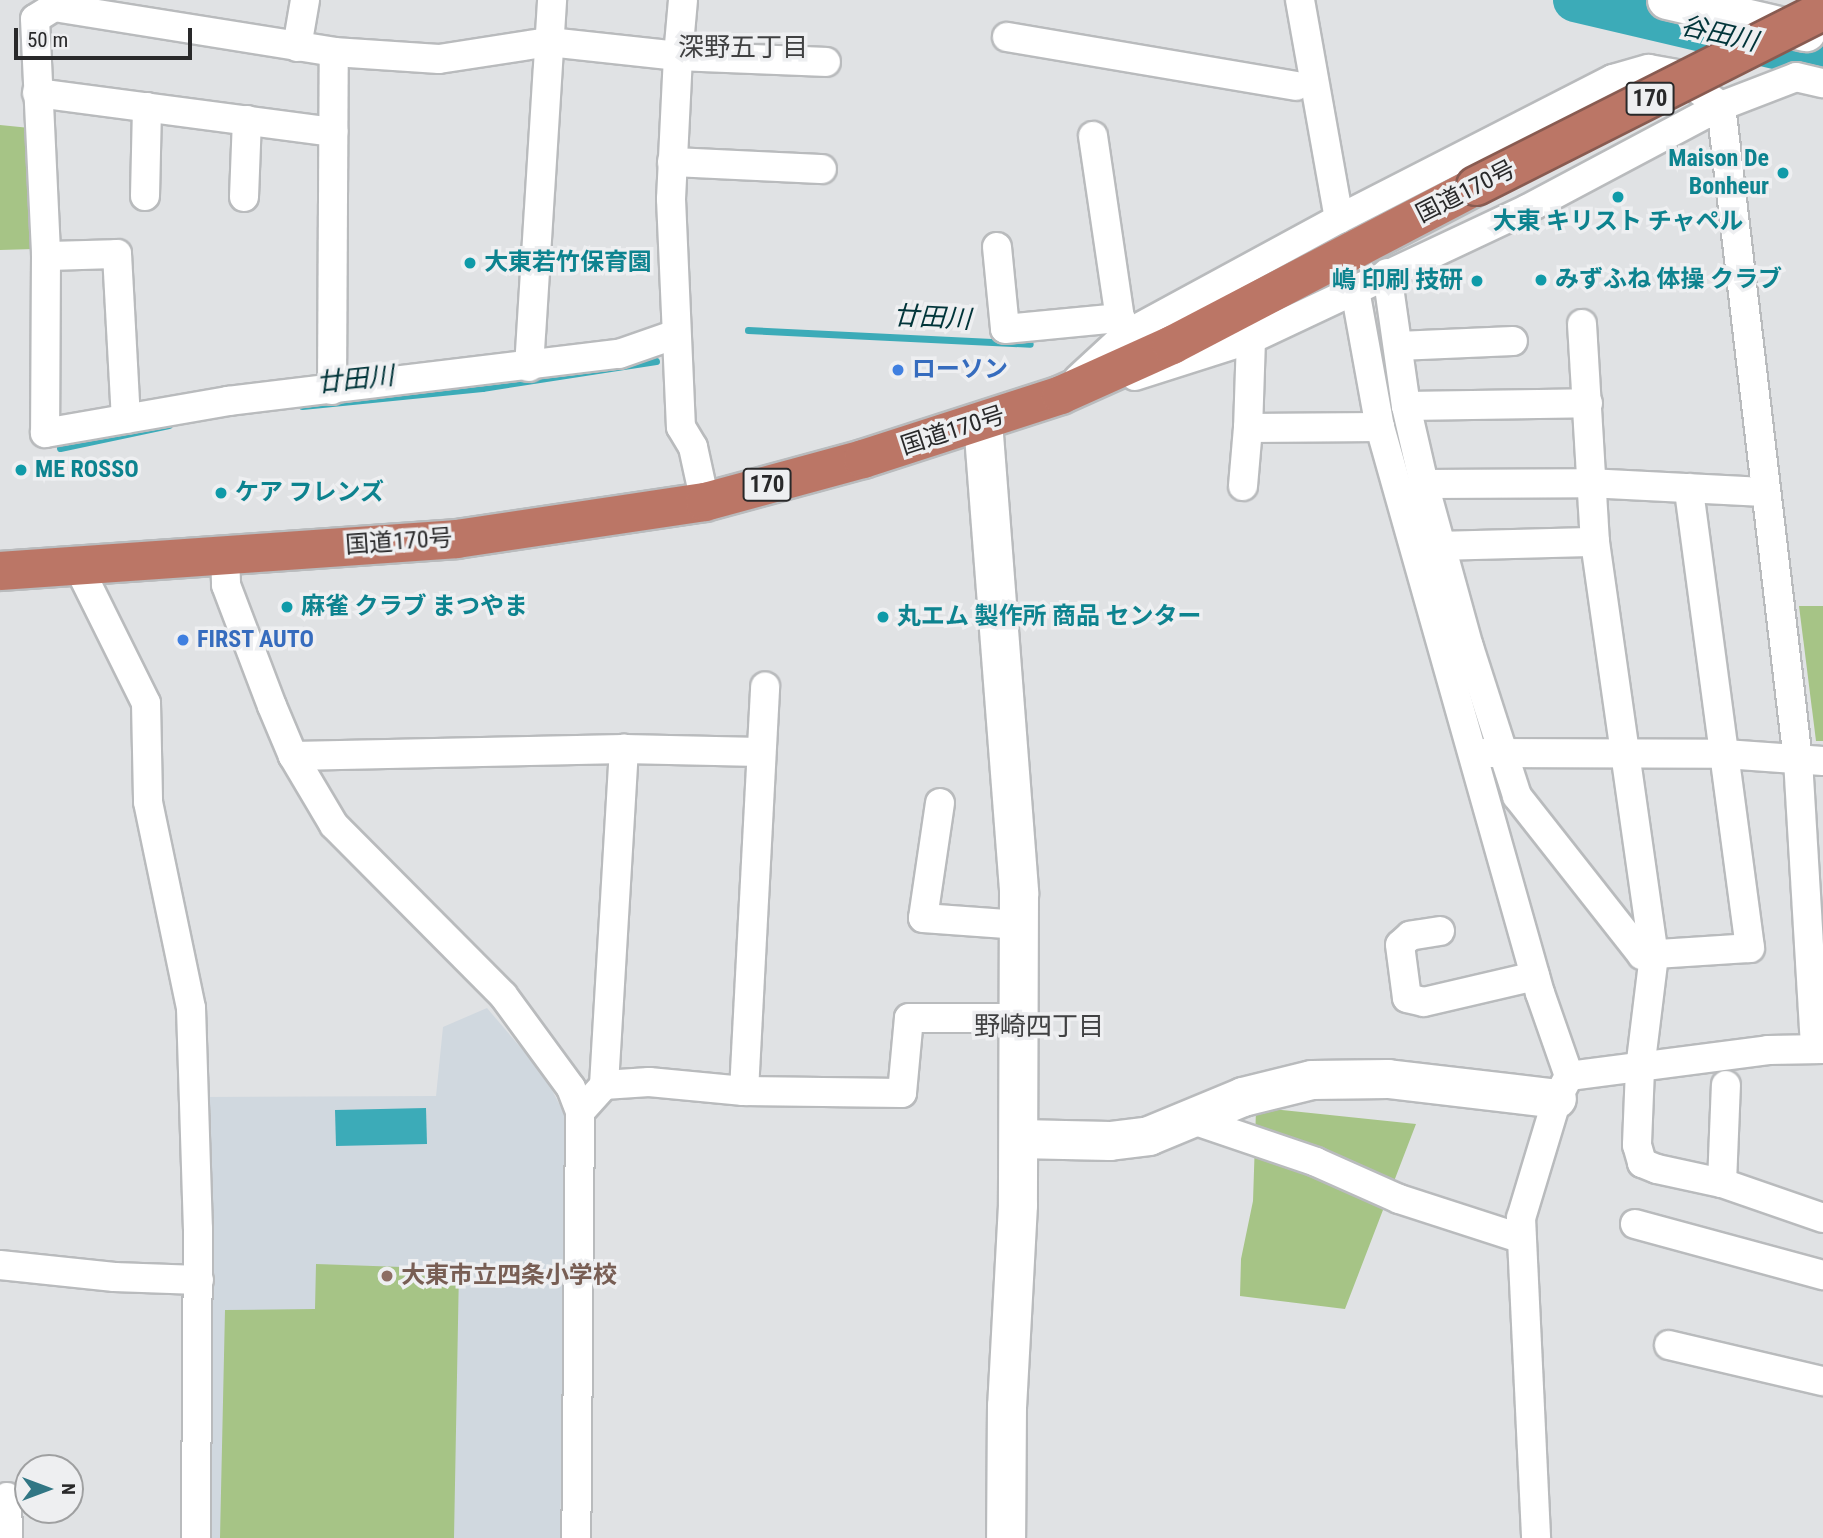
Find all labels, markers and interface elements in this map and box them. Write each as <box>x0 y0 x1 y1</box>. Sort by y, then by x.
water label: 谷田川 <box>1677 10 1761 58</box>
scale bar <box>18 14 196 58</box>
text: 50 m <box>27 28 68 52</box>
district label: 深野五丁目 <box>678 32 808 64</box>
road number: 170 <box>1626 80 1674 118</box>
place label: Maison De Bonheur <box>1668 145 1769 201</box>
street label: 国道170号 <box>1412 155 1520 229</box>
marker: Maison De Bonheur <box>1775 165 1791 181</box>
marker: 大東 キリスト チャペル <box>1610 189 1626 205</box>
place label: 大東 キリスト チャペル <box>1492 208 1744 236</box>
place label: 大東若竹保育園 <box>484 249 652 277</box>
marker: 大東若竹保育園 <box>462 255 478 271</box>
place label: みずふね 体操 クラブ <box>1555 266 1782 294</box>
place label: 嶋 印刷 技研 <box>1332 267 1463 295</box>
marker: みずふね 体操 クラブ <box>1533 272 1549 288</box>
marker: 嶋 印刷 技研 <box>1469 273 1485 289</box>
water label: 廿田川 <box>892 300 972 336</box>
place label: ローソン <box>912 356 1008 384</box>
water label: 廿田川 <box>315 360 395 400</box>
marker: ローソン <box>890 362 906 378</box>
street label: 国道170号 <box>897 401 1009 461</box>
place label: ME ROSSO <box>35 456 139 484</box>
marker: ME ROSSO <box>13 462 29 478</box>
road number: 170 <box>742 466 792 505</box>
place label: ケア フレンズ <box>235 479 385 507</box>
marker: ケア フレンズ <box>213 485 229 501</box>
street label: 国道170号 <box>344 524 454 560</box>
place label: 麻雀 クラブ まつやま <box>301 593 528 621</box>
marker: 麻雀 クラブ まつやま <box>279 599 295 615</box>
place label: 丸エム 製作所 商品 センター <box>897 603 1202 631</box>
marker: 丸エム 製作所 商品 センター <box>875 609 891 625</box>
place label: FIRST AUTO <box>197 626 315 654</box>
marker: FIRST AUTO <box>175 632 191 648</box>
district label: 野崎四丁目 <box>974 1011 1104 1043</box>
place label: 大東市立四条小学校 <box>401 1262 617 1290</box>
marker: 大東市立四条小学校 <box>379 1268 395 1284</box>
north arrow <box>14 1454 84 1524</box>
text: N <box>57 1483 80 1495</box>

